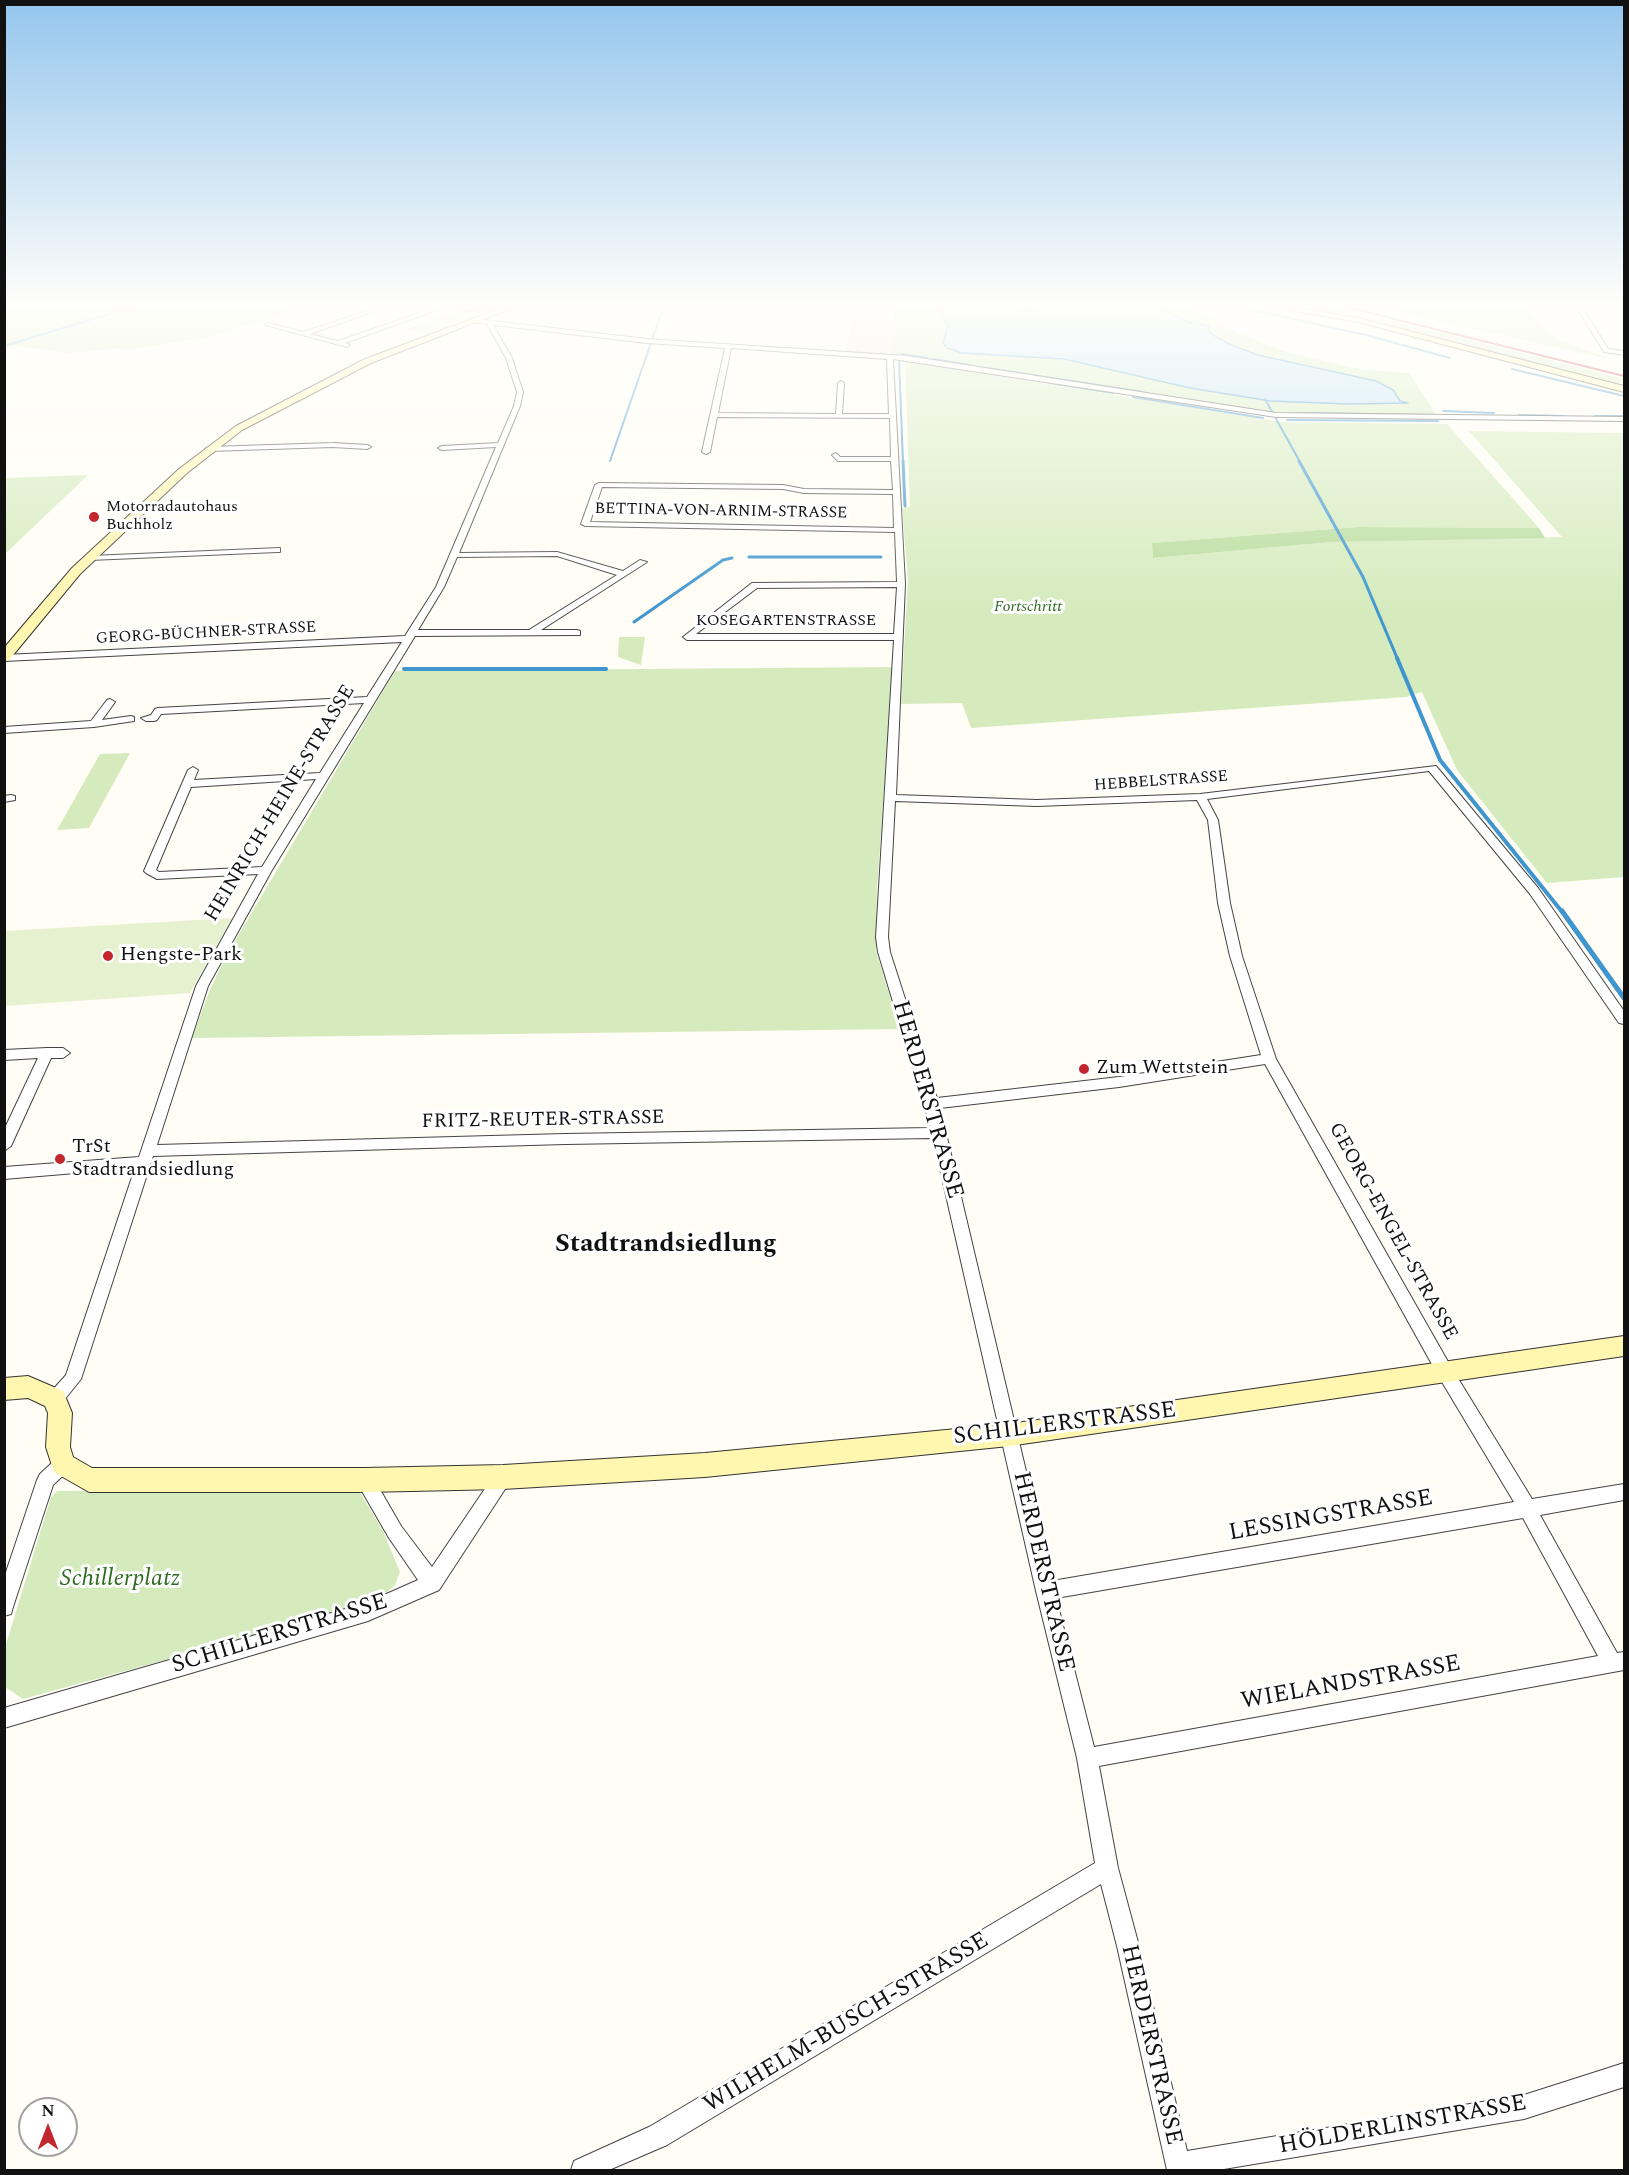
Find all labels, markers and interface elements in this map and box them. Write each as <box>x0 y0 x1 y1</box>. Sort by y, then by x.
place label: Motorradautohaus Buchholz <box>106 498 238 536</box>
street label: BETTINA-VON-ARNIM-STRASSE <box>594 500 848 524</box>
marker: Motorradautohaus Buchholz <box>87 510 101 524</box>
park label: Fortschritt <box>994 598 1062 618</box>
street label: KOSEGARTENSTRASSE <box>696 612 876 632</box>
street label: GEORG-BÜCHNER-STRASSE <box>95 619 317 649</box>
street label: HEINRICH-HEINE-STRASSE <box>201 681 361 927</box>
street label: HEBBELSTRASSE <box>1093 768 1229 796</box>
place label: Hengste-Park <box>120 944 242 968</box>
marker: Hengste-Park <box>101 949 115 963</box>
street label: HERDERSTRASSE <box>884 998 968 1202</box>
place label: Zum Wettstein <box>1096 1057 1228 1081</box>
marker: Zum Wettstein <box>1077 1062 1091 1076</box>
street label: FRITZ-REUTER-STRASSE <box>421 1107 665 1135</box>
street label: GEORG-ENGEL-STRASSE <box>1322 1119 1462 1345</box>
place label: TrSt Stadtrandsiedlung <box>72 1136 234 1183</box>
marker: TrSt Stadtrandsiedlung <box>53 1152 67 1166</box>
district label: Stadtrandsiedlung <box>555 1230 777 1262</box>
street label: SCHILLERSTRASSE <box>952 1397 1178 1453</box>
street label: HERDERSTRASSE <box>1005 1469 1079 1675</box>
street label: LESSINGSTRASSE <box>1227 1485 1435 1549</box>
park label: Schillerplatz <box>60 1566 180 1594</box>
street label: SCHILLERSTRASSE <box>169 1588 391 1682</box>
street label: WIELANDSTRASSE <box>1239 1650 1463 1718</box>
street label: WILHELM-BUSCH-STRASSE <box>699 1927 995 2121</box>
street label: HERDERSTRASSE <box>1113 1942 1187 2148</box>
street label: HÖLDERLINSTRASSE <box>1277 2090 1529 2162</box>
north arrow <box>18 2097 78 2157</box>
text: N <box>41 2099 55 2123</box>

